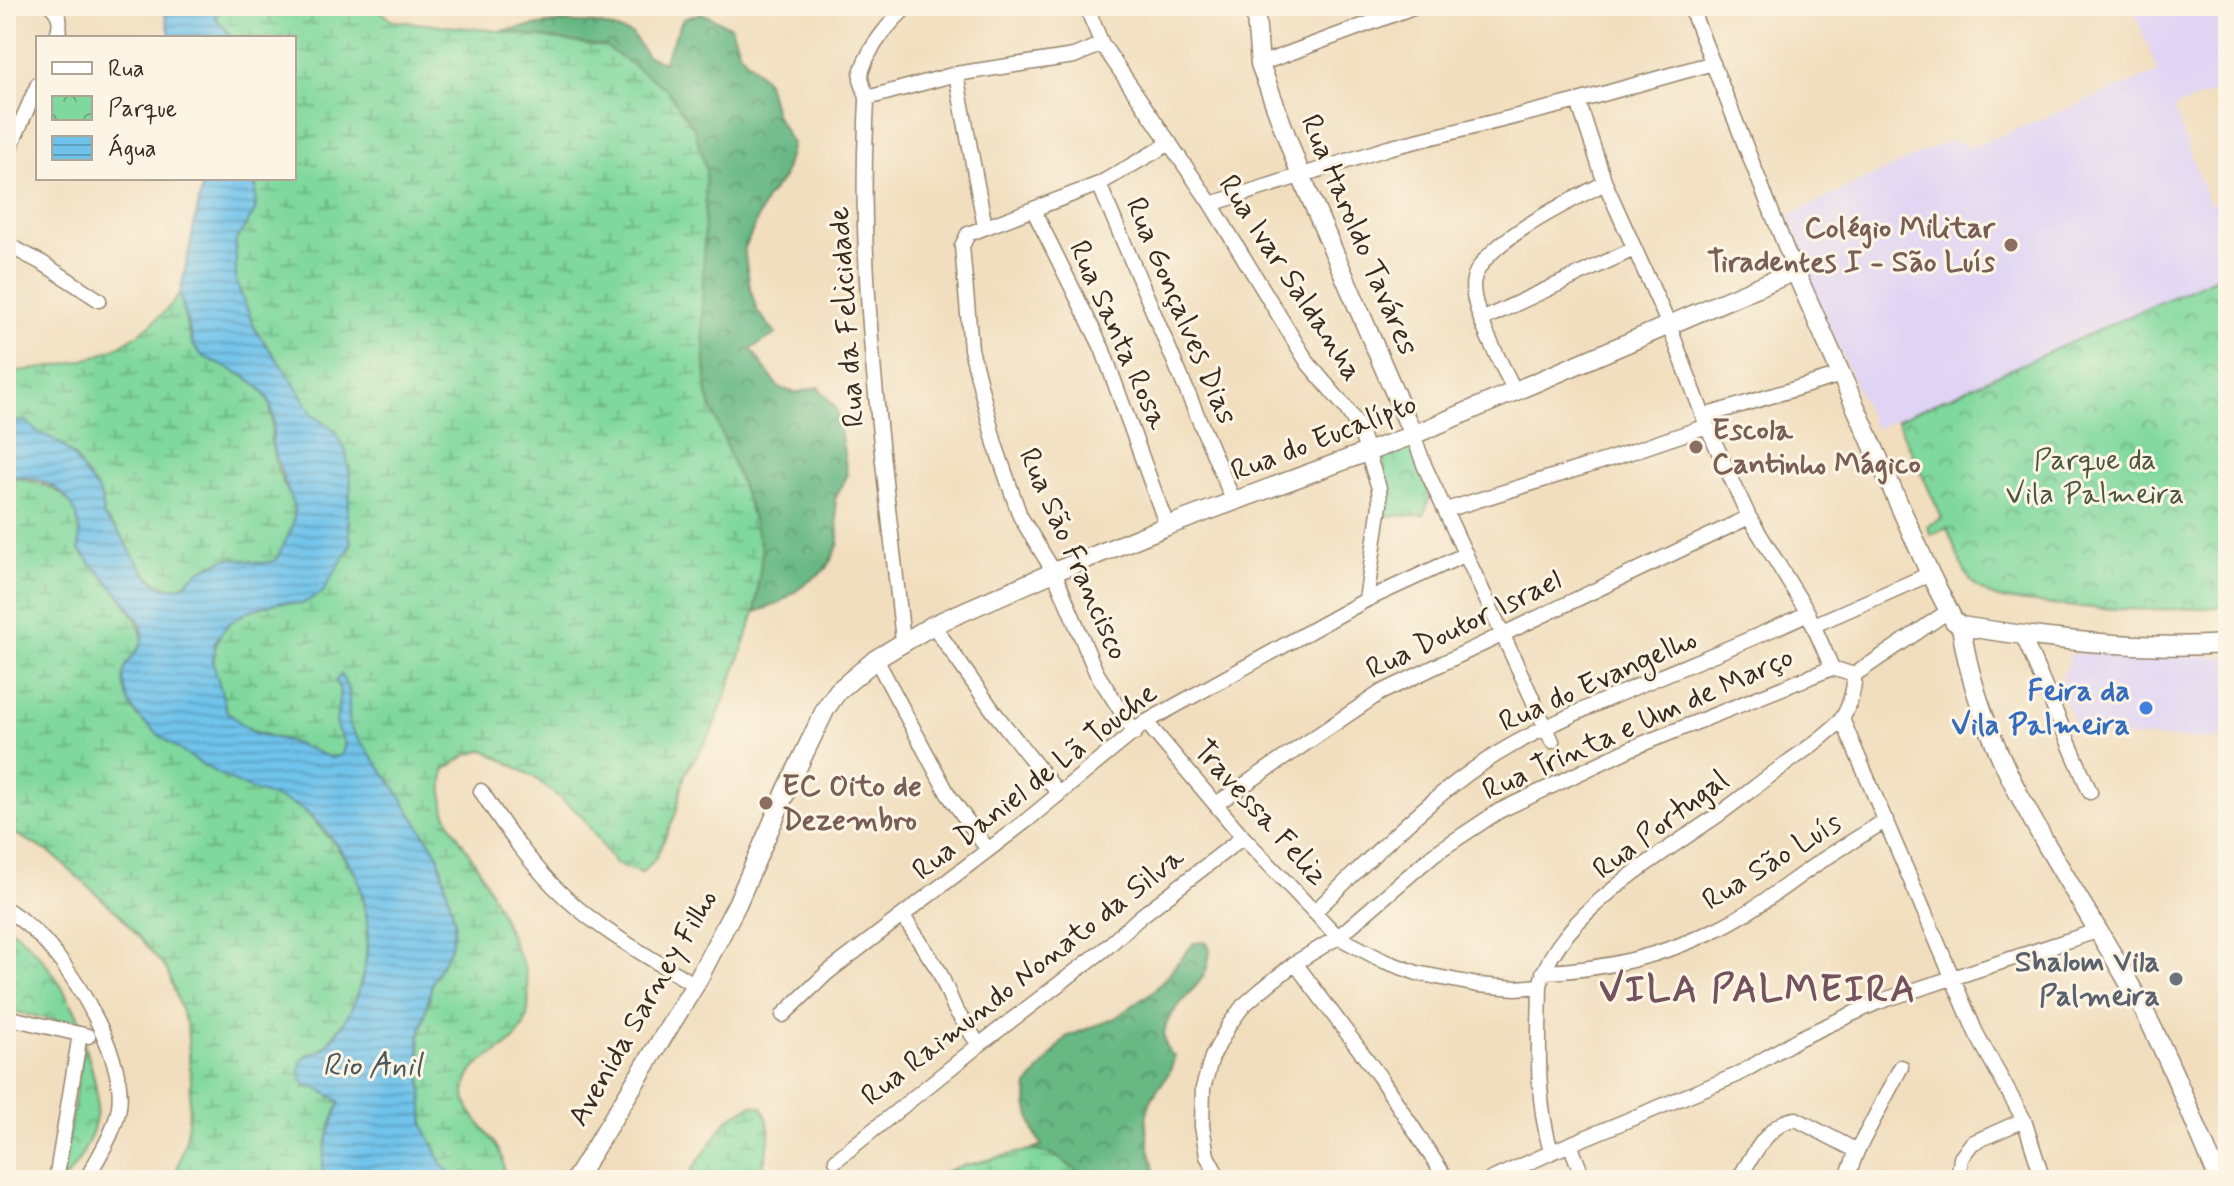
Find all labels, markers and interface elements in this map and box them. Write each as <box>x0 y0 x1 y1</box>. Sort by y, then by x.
legend <box>36 36 296 180</box>
text: Rua <box>108 54 145 85</box>
text: Parque <box>108 94 177 125</box>
street label: Rua Haroldo Taváres <box>1291 109 1427 361</box>
text: Água <box>108 133 157 165</box>
street label: Rua Ivar Saldanha <box>1209 167 1371 389</box>
street label: Rua Gonçalves Dias <box>1116 192 1246 430</box>
street label: Rua da Felicidade <box>820 205 874 429</box>
place label: Colégio Militar Tiradentes I - São Luís <box>1707 209 1997 282</box>
street label: Rua Santa Rosa <box>1059 234 1178 437</box>
marker: Colégio Militar Tiradentes I - São Luís <box>2002 236 2020 254</box>
street label: Rua do Eucalípto <box>1226 385 1422 491</box>
place label: Escola Cantinho Mágico <box>1712 411 1921 485</box>
marker: Escola Cantinho Mágico <box>1687 438 1705 456</box>
park label: Parque da Vila Palmeira <box>2006 441 2184 514</box>
street label: Rua São Francisco <box>1009 442 1137 666</box>
street label: Rua Doutor Israel <box>1360 561 1568 689</box>
street label: Rua do Evangelho <box>1493 620 1704 744</box>
street label: Rua Trinta e Um de Março <box>1476 638 1800 810</box>
place label: Feira da Vila Palmeira <box>1951 672 2130 745</box>
street label: Rua Daniel de Lã Touche <box>905 674 1165 890</box>
marker: Feira da Vila Palmeira <box>2137 699 2155 717</box>
street label: Travessa Feliz <box>1184 732 1336 894</box>
street label: Rua Portugal <box>1585 761 1737 889</box>
place label: EC Oito de Dezembro <box>782 767 922 840</box>
marker: EC Oito de Dezembro <box>757 794 775 812</box>
street label: Rua São Luís <box>1695 804 1849 920</box>
street label: Rua Raimundo Nonato da Silva <box>854 838 1193 1115</box>
street label: Avenida Sarney Filho <box>559 882 727 1134</box>
place label: Shalom Vila Palmeira <box>2015 943 2160 1016</box>
district label: VILA PALMEIRA <box>1599 966 1917 1015</box>
marker: Shalom Vila Palmeira <box>2167 970 2185 988</box>
water label: Rio Anil <box>322 1045 425 1087</box>

